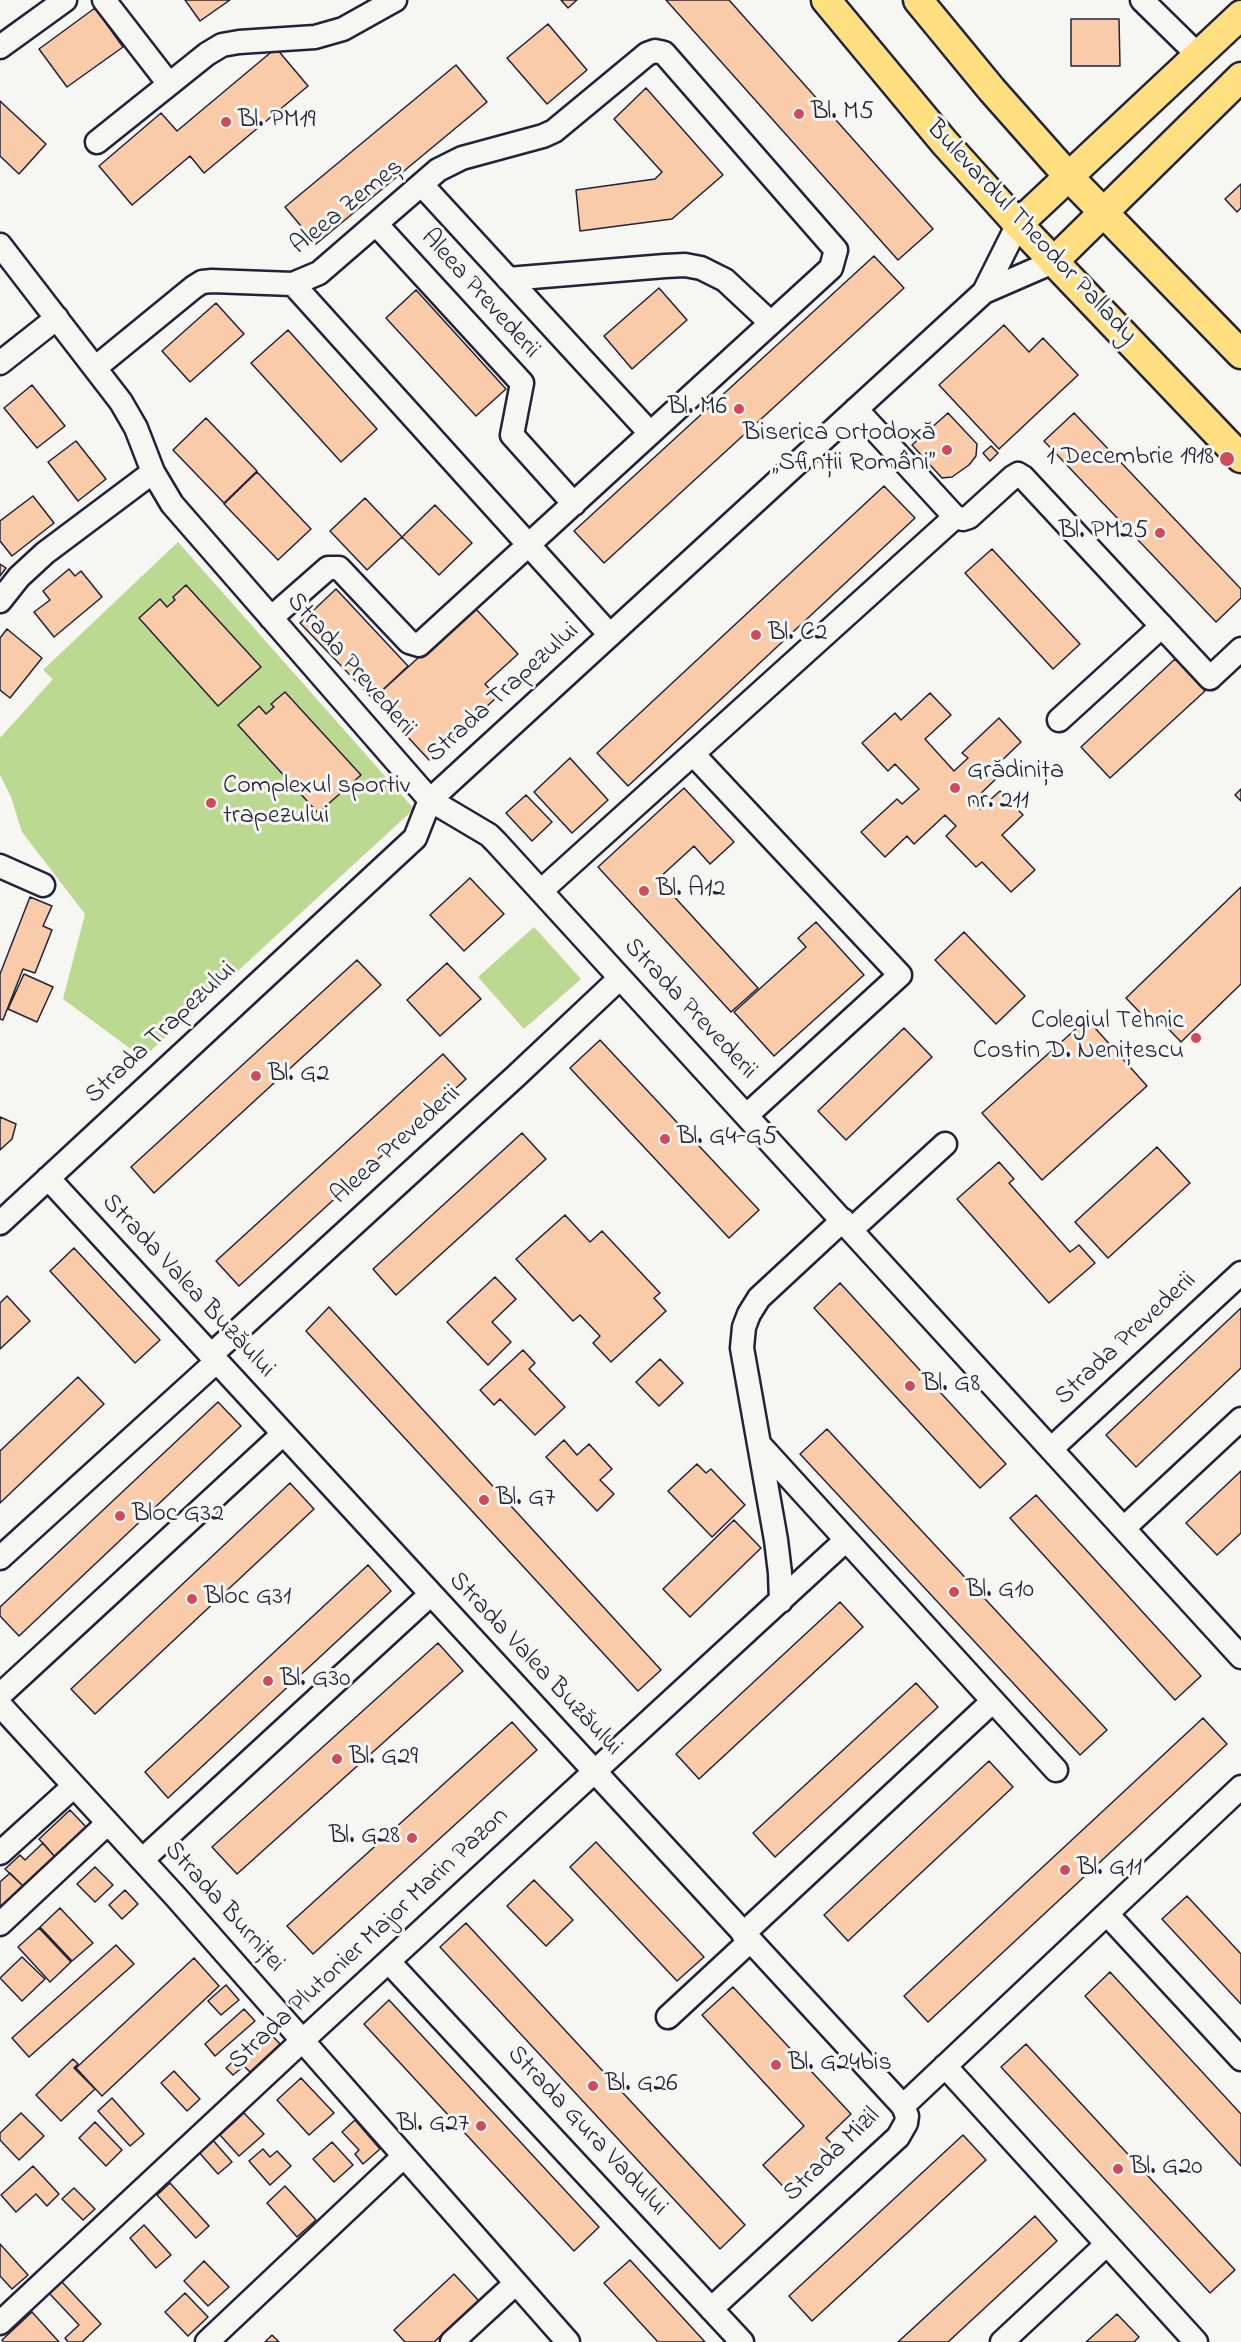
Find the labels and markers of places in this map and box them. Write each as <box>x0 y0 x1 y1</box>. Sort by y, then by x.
place label: Bl. M5 <box>811 98 874 130</box>
place label: Bl. PM19 <box>238 106 315 138</box>
marker: Bl. M5 <box>792 107 806 121</box>
marker: Bl. PM19 <box>219 115 233 129</box>
place label: Bl. M6 <box>668 393 727 425</box>
marker: Bl. M6 <box>732 402 746 416</box>
place label: Biserica Ortodoxă „Sfinții Români” <box>743 419 935 480</box>
marker: Biserica Ortodoxă „Sfinții Români” <box>940 443 954 457</box>
place label: 1 Decembrie 1918 <box>1046 443 1214 475</box>
marker: 1 Decembrie 1918 <box>1218 450 1236 468</box>
place label: Bl. PM25 <box>1059 517 1148 549</box>
marker: Bl. PM25 <box>1153 526 1167 540</box>
place label: Bl. C2 <box>768 619 827 651</box>
marker: Bl. C2 <box>749 628 763 642</box>
place label: Grădinița nr. 211 <box>967 757 1064 819</box>
place label: Complexul sportiv trapezului <box>223 772 410 834</box>
marker: Grădinița nr. 211 <box>948 781 962 795</box>
marker: Complexul sportiv trapezului <box>204 796 218 810</box>
place label: Bl. A12 <box>656 875 725 907</box>
marker: Bl. A12 <box>637 884 651 898</box>
place label: Colegiul Tehnic Costin D. Nenițescu <box>973 1007 1184 1068</box>
marker: Colegiul Tehnic Costin D. Nenițescu <box>1189 1031 1203 1045</box>
place label: Bl. G2 <box>268 1060 329 1092</box>
marker: Bl. G2 <box>249 1069 263 1083</box>
place label: Bl. G4-G5 <box>677 1123 777 1155</box>
marker: Bl. G4-G5 <box>658 1132 672 1146</box>
place label: Bl. G8 <box>922 1370 980 1402</box>
marker: Bl. G8 <box>903 1379 917 1393</box>
place label: Bl. G7 <box>496 1484 555 1516</box>
marker: Bl. G7 <box>477 1493 491 1507</box>
place label: Bloc G32 <box>132 1500 224 1532</box>
marker: Bloc G32 <box>113 1509 127 1523</box>
place label: Bl. G10 <box>966 1576 1034 1608</box>
place label: Bloc G31 <box>204 1583 291 1615</box>
marker: Bl. G10 <box>947 1585 961 1599</box>
marker: Bloc G31 <box>185 1592 199 1606</box>
place label: Bl. G30 <box>280 1665 350 1697</box>
marker: Bl. G30 <box>261 1674 275 1688</box>
place label: Bl. G29 <box>349 1743 418 1775</box>
marker: Bl. G29 <box>330 1752 344 1766</box>
place label: Bl. G28 <box>329 1822 400 1854</box>
marker: Bl. G28 <box>405 1831 419 1845</box>
place label: Bl. G11 <box>1077 1854 1142 1886</box>
marker: Bl. G11 <box>1058 1863 1072 1877</box>
place label: Bl. G24bis <box>788 2049 892 2081</box>
marker: Bl. G24bis <box>769 2058 783 2072</box>
place label: Bl. G26 <box>605 2070 678 2102</box>
marker: Bl. G26 <box>586 2079 600 2093</box>
place label: Bl. G27 <box>397 2110 469 2142</box>
marker: Bl. G27 <box>474 2119 488 2133</box>
place label: Bl. G20 <box>1130 2153 1203 2185</box>
marker: Bl. G20 <box>1111 2162 1125 2176</box>

